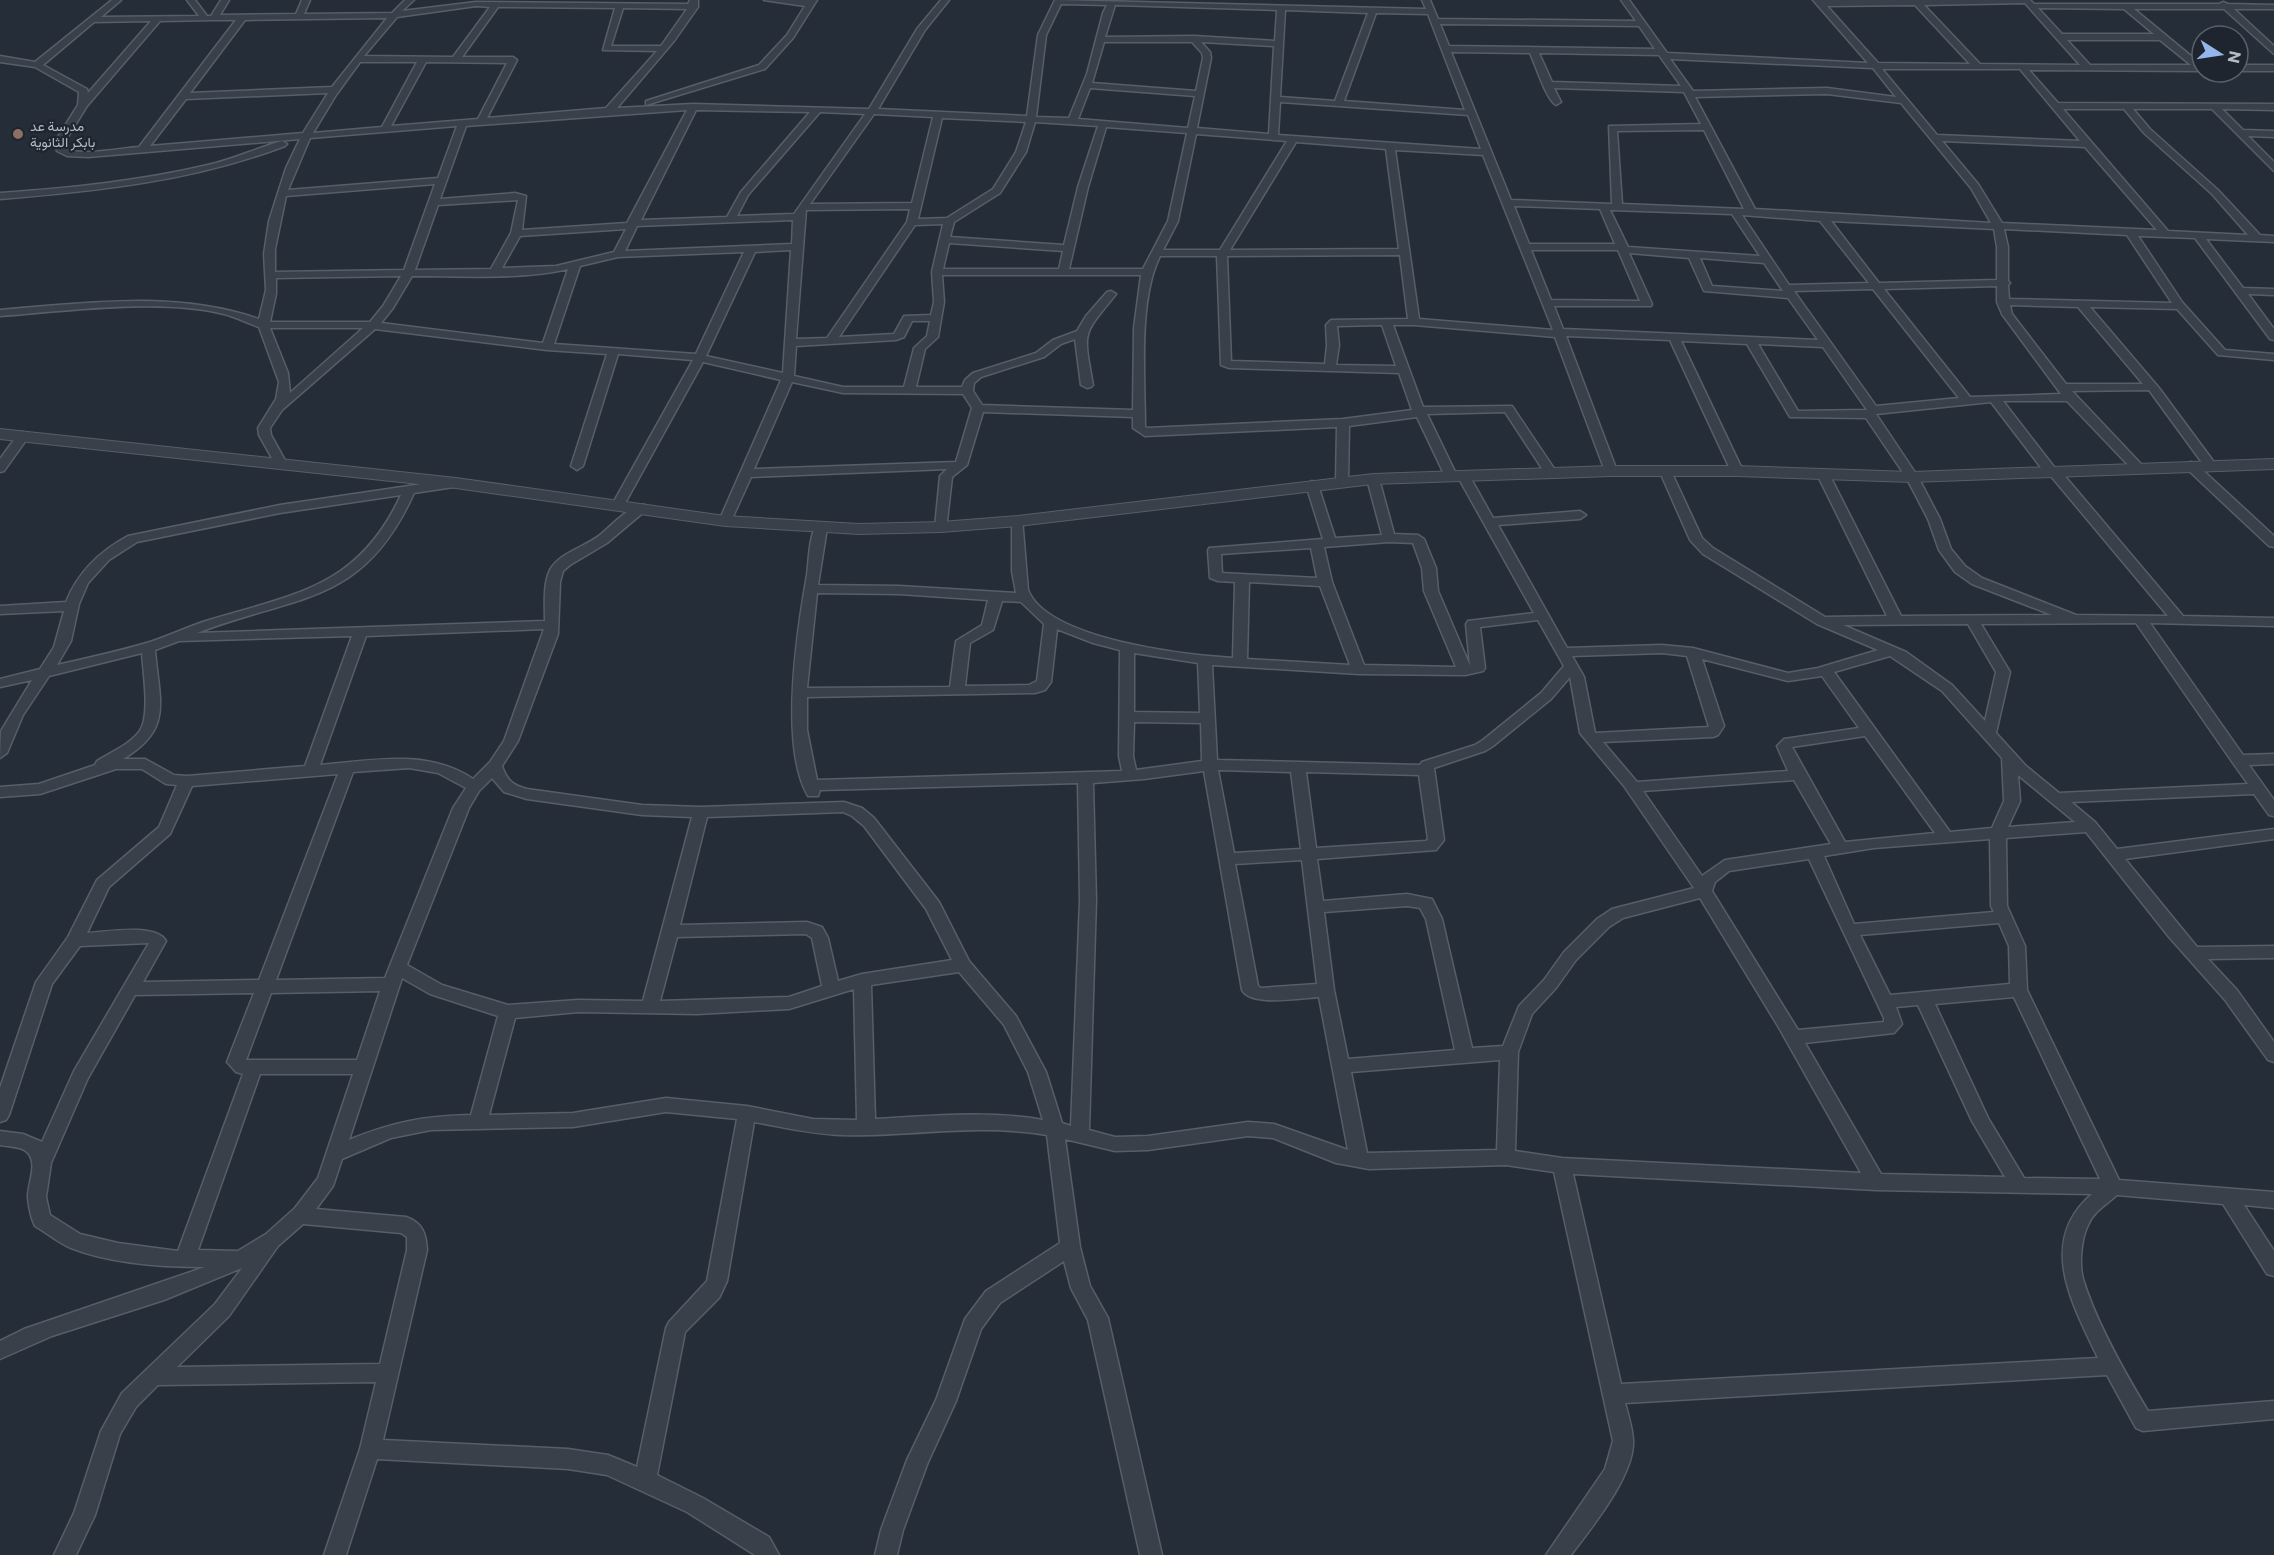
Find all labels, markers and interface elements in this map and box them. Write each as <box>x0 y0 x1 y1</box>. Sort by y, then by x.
north arrow <box>2190 24 2250 84</box>
text: N <box>2225 49 2246 65</box>
place label: مدرسة عد بابكر الثانوية <box>30 117 95 151</box>
marker: مدرسة عد بابكر الثانوية <box>11 127 25 141</box>

